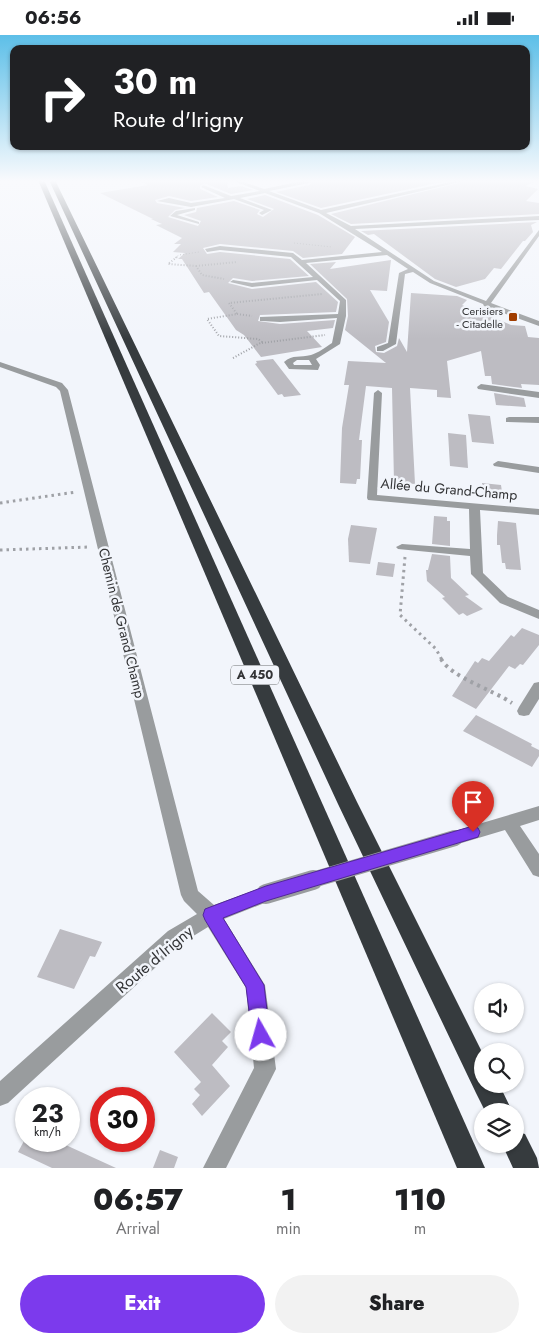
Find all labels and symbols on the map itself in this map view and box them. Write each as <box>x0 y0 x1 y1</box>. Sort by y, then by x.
place label: Cerisiers - Citadelle <box>456 303 504 332</box>
marker: Cerisiers - Citadelle <box>507 311 519 323</box>
street label: Allée du Grand-Champ <box>380 473 518 505</box>
street label: Chemin de Grand Champ <box>94 546 150 700</box>
road number: A 450 <box>231 665 279 685</box>
pin <box>452 781 494 832</box>
street label: Route d'Irigny <box>111 920 199 999</box>
position arrow <box>234 1008 286 1060</box>
speed limit sign: 30 <box>90 1087 155 1152</box>

